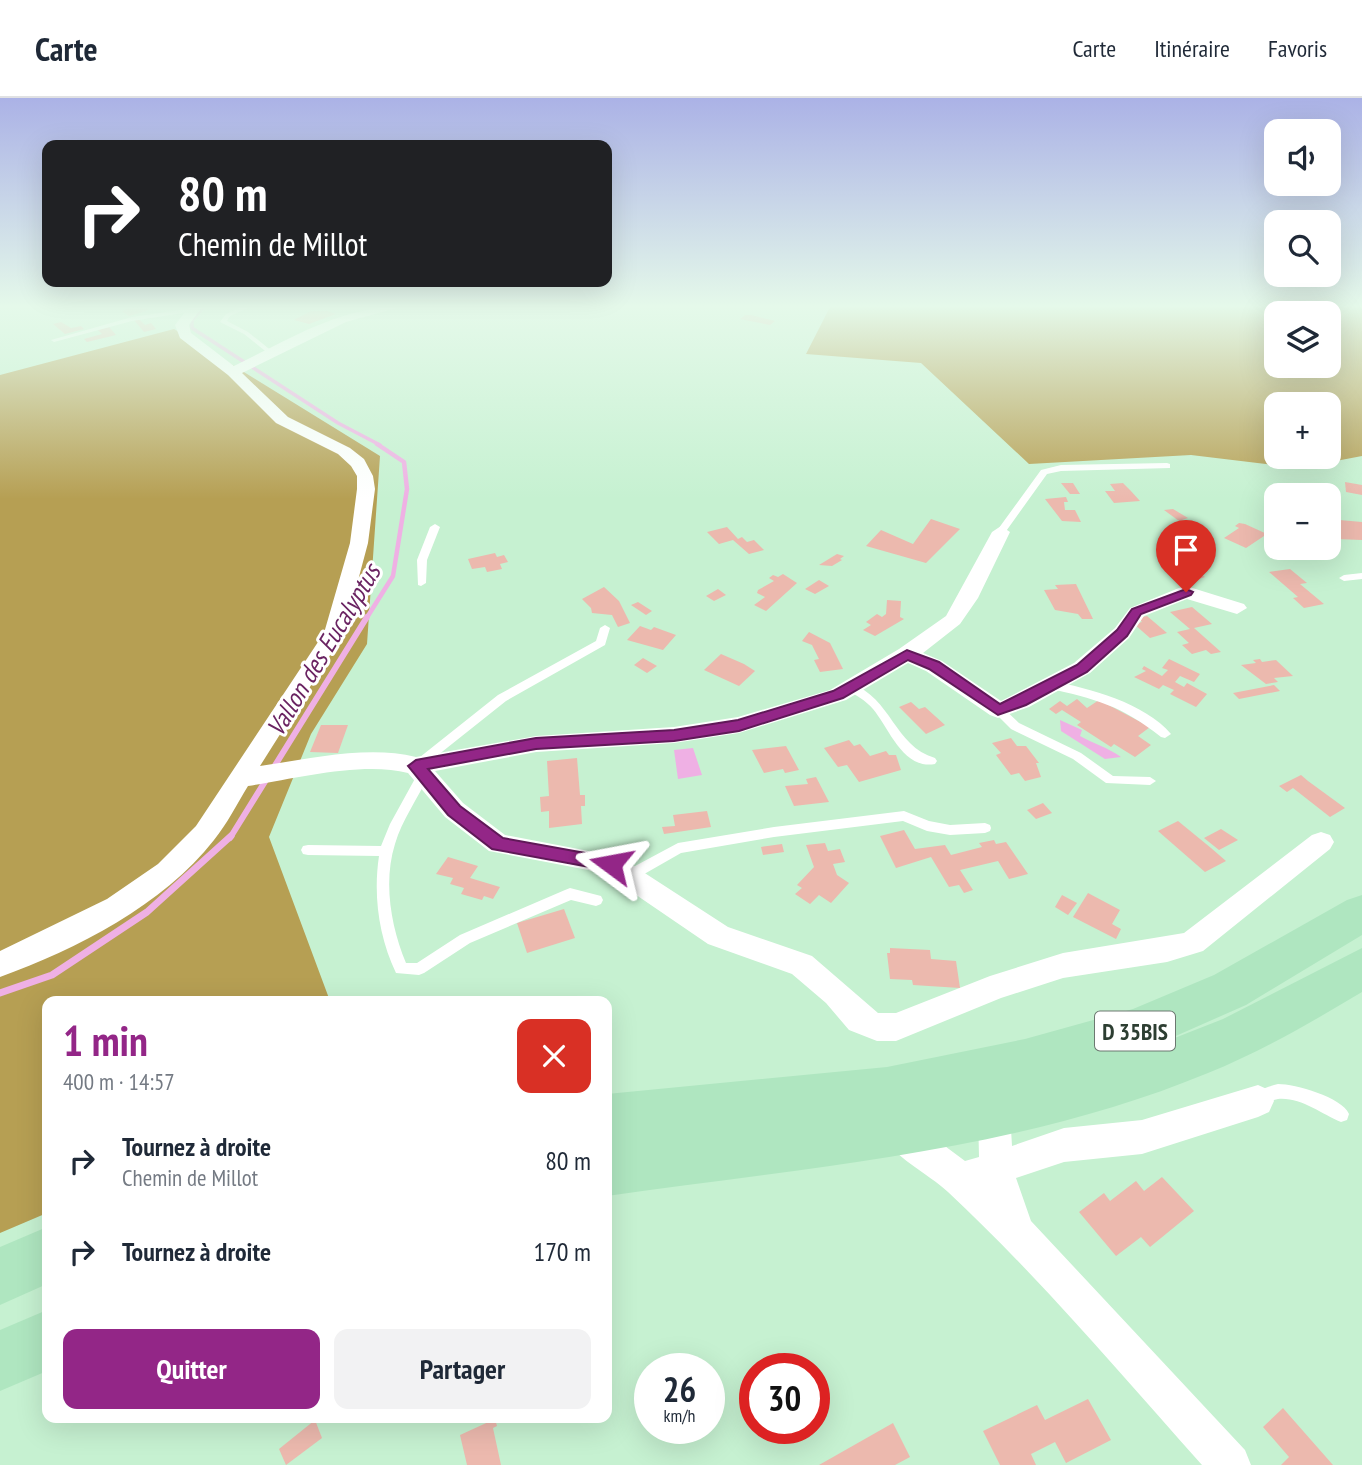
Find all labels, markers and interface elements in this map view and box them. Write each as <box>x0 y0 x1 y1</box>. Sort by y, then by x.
text: Carte <box>35 27 98 70</box>
text: Carte <box>1072 33 1116 64</box>
text: Itinéraire <box>1154 33 1230 64</box>
text: Favoris <box>1268 33 1327 64</box>
map controls <box>1264 119 1341 560</box>
button: sound <box>1264 119 1341 196</box>
text: 80 m <box>178 161 267 225</box>
icon: right <box>63 168 154 259</box>
button: search <box>1264 210 1341 287</box>
text: Chemin de Millot <box>178 223 367 265</box>
button: layers <box>1264 301 1341 378</box>
button: + <box>1264 392 1341 469</box>
button: − <box>1264 483 1341 560</box>
pin <box>1156 520 1216 592</box>
icon: arrive <box>1167 531 1205 569</box>
water label: Vallon des Eucalyptus <box>259 556 388 742</box>
position arrow <box>574 827 648 901</box>
road number: D 35BIS <box>1095 1012 1175 1050</box>
text: 1 min <box>63 1013 148 1068</box>
button: close <box>517 1019 591 1093</box>
text: 400 m · 14:57 <box>63 1067 175 1096</box>
text: Tournez à droite <box>122 1130 271 1163</box>
icon: right <box>63 1142 101 1180</box>
text: 80 m <box>545 1144 591 1177</box>
text: Chemin de Millot <box>122 1163 258 1192</box>
icon: right <box>63 1233 101 1271</box>
text: Tournez à droite <box>122 1235 271 1268</box>
text: 170 m <box>533 1235 591 1268</box>
button: Quitter <box>63 1329 320 1409</box>
button: Partager <box>334 1329 591 1409</box>
speed limit sign: 30 <box>739 1353 830 1444</box>
text: 26 <box>663 1366 696 1412</box>
text: km/h <box>664 1404 695 1427</box>

